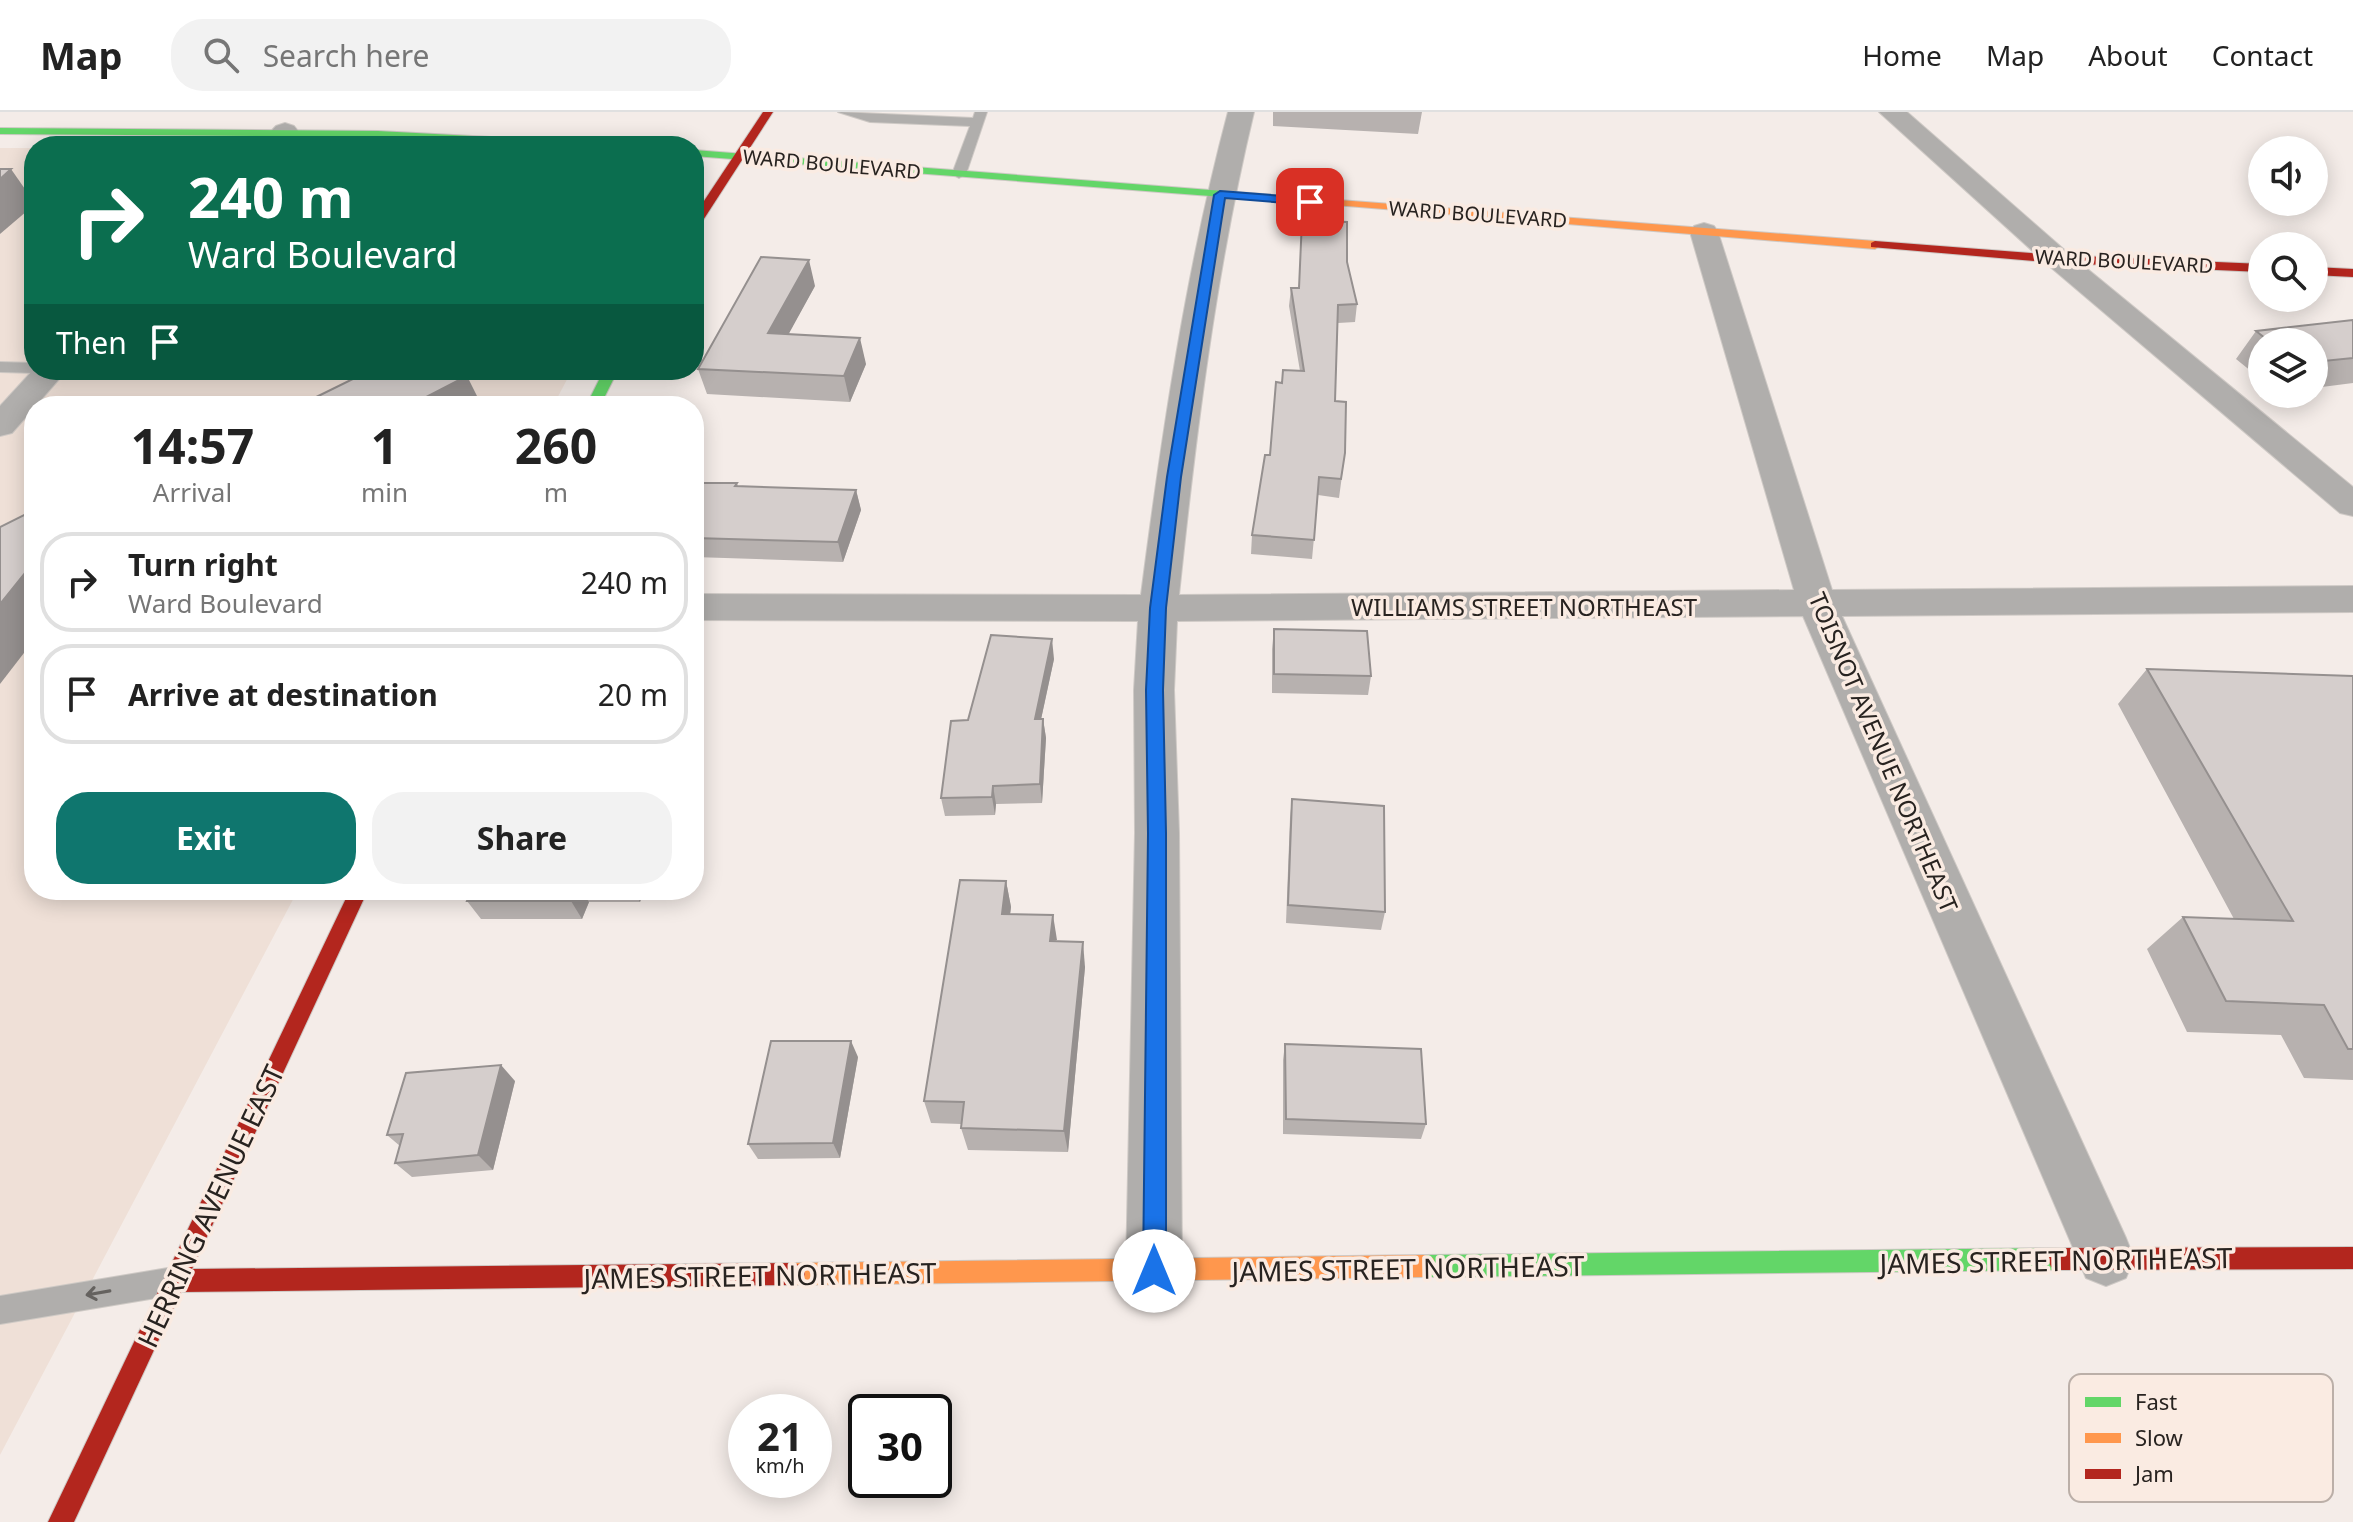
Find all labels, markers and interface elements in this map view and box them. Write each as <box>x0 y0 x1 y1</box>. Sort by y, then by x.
search box <box>171 19 731 91</box>
text: Map <box>40 29 123 81</box>
icon: search <box>199 33 243 77</box>
text: Search here <box>263 35 430 76</box>
text: Home <box>1862 36 1942 74</box>
text: Map <box>1986 36 2044 74</box>
text: About <box>2088 36 2168 74</box>
text: Contact <box>2212 36 2313 74</box>
map controls <box>2248 136 2328 408</box>
button: sound <box>2248 136 2328 216</box>
street label: WARD BOULEVARD <box>742 143 922 185</box>
text: 240 m <box>188 158 353 234</box>
icon: right <box>56 168 160 272</box>
pin <box>1276 168 1344 236</box>
icon: arrive <box>1288 180 1332 224</box>
street label: WARD BOULEVARD <box>1388 194 1568 234</box>
text: Ward Boulevard <box>188 230 458 279</box>
button: search <box>2248 232 2328 312</box>
street label: WARD BOULEVARD <box>2034 243 2214 279</box>
icon: arrive <box>143 320 187 364</box>
text: Then <box>56 322 127 363</box>
button: layers <box>2248 328 2328 408</box>
text: 14:57 <box>131 413 254 478</box>
text: 1 <box>371 413 398 478</box>
text: 260 <box>515 413 597 478</box>
text: Arrival <box>153 474 232 510</box>
text: min <box>361 474 408 510</box>
text: m <box>544 474 568 510</box>
text: Turn right <box>128 544 278 585</box>
icon: right <box>60 560 104 604</box>
text: 240 m <box>581 562 668 603</box>
text: Ward Boulevard <box>128 585 323 621</box>
street label: TOISNOT AVENUE NORTHEAST <box>1802 587 1967 918</box>
street label: WILLIAMS STREET NORTHEAST <box>1351 590 1698 623</box>
icon: arrive <box>60 672 104 716</box>
text: Arrive at destination <box>128 674 438 715</box>
text: 20 m <box>598 674 668 715</box>
button: Exit <box>56 792 356 884</box>
button: Share <box>372 792 672 884</box>
street label: HERRING AVENUE EAST <box>128 1058 292 1353</box>
position arrow <box>1112 1229 1196 1313</box>
street label: JAMES STREET NORTHEAST <box>1876 1238 2233 1282</box>
street label: JAMES STREET NORTHEAST <box>1228 1246 1585 1290</box>
street label: JAMES STREET NORTHEAST <box>580 1253 937 1297</box>
one-way arrow <box>86 1287 111 1302</box>
legend <box>2069 1374 2333 1502</box>
text: Fast <box>2135 1386 2177 1416</box>
speed limit sign: 30 <box>848 1394 952 1498</box>
text: 21 <box>757 1408 803 1463</box>
text: Slow <box>2135 1422 2184 1452</box>
text: km/h <box>755 1452 805 1479</box>
text: Jam <box>2133 1458 2174 1488</box>

